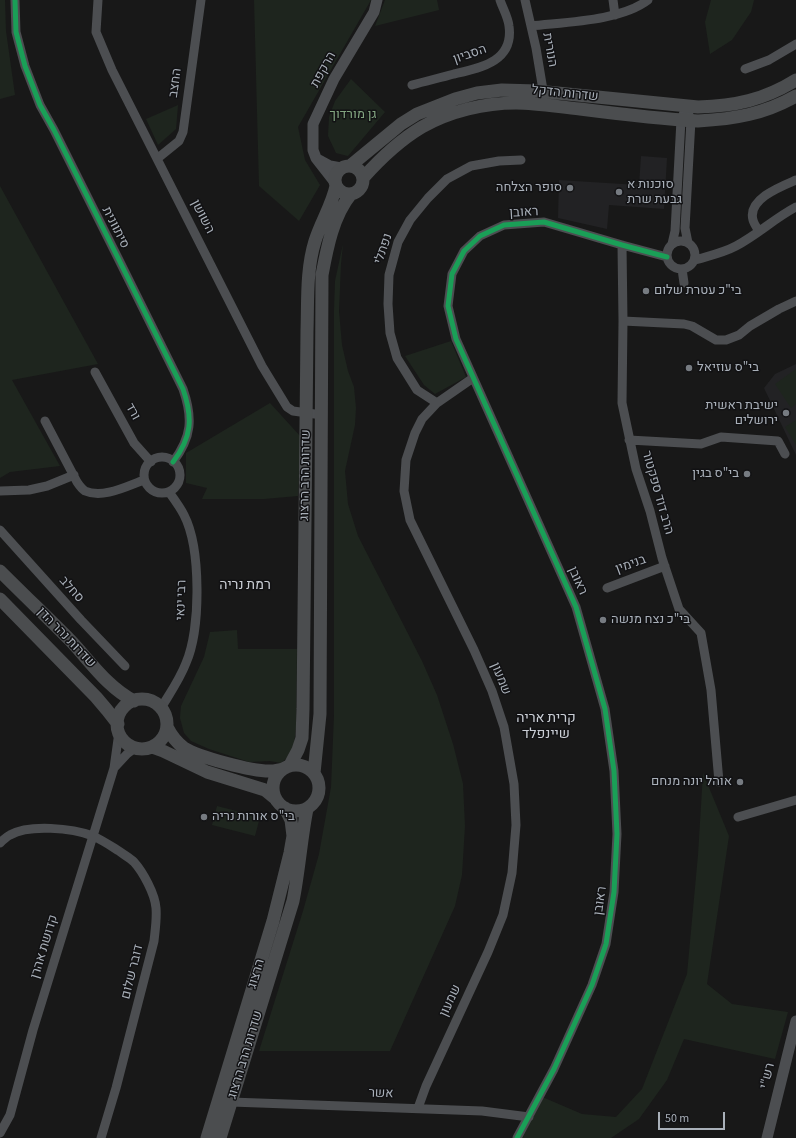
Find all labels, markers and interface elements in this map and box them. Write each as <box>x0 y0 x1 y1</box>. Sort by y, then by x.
street label: הנורית <box>538 32 560 68</box>
street label: הסביון <box>451 42 489 68</box>
street label: הרקפת <box>308 49 340 91</box>
street label: החצב <box>166 67 186 99</box>
street label: שדרות הדקל <box>531 83 599 105</box>
park label: גן מורדוך <box>330 107 376 123</box>
place label: סוכנות א גבעת שרת <box>627 177 682 208</box>
place label: סופר הצלחה <box>496 180 562 196</box>
marker: סופר הצלחה <box>565 183 575 193</box>
marker: סוכנות א גבעת שרת <box>614 187 624 197</box>
street label: השושן <box>187 197 217 237</box>
street label: ראובן <box>509 204 539 222</box>
street label: סיתוונית <box>98 205 132 251</box>
street label: נפתלי <box>371 232 397 266</box>
place label: בי"כ עטרת שלום <box>654 283 742 299</box>
marker: בי"כ עטרת שלום <box>641 286 651 296</box>
place label: בי"ס עוזיאל <box>697 360 759 376</box>
marker: בי"ס עוזיאל <box>684 363 694 373</box>
place label: ישיבת ראשית ירושלים <box>705 398 778 429</box>
street label: ורד <box>121 401 143 423</box>
marker: ישיבת ראשית ירושלים <box>781 408 791 418</box>
street label: שדרות הרב הרצוג <box>297 429 315 521</box>
street label: הרב דוד ספקטור <box>638 449 676 537</box>
place label: בי"ס בגין <box>692 466 739 482</box>
marker: בי"ס בגין <box>742 469 752 479</box>
street label: בנימין <box>614 552 648 578</box>
street label: ראובן <box>564 565 590 597</box>
street label: סחלב <box>55 574 87 606</box>
district label: רמת נריה <box>219 578 271 594</box>
street label: רבי ינאי <box>173 579 191 621</box>
street label: שדרות נהר הדן <box>33 605 99 671</box>
place label: בי"כ נצח מנשה <box>611 612 690 628</box>
marker: בי"כ נצח מנשה <box>598 615 608 625</box>
street label: שמעון <box>486 660 514 698</box>
district label: קרית אריה שיינפלד <box>516 711 576 744</box>
place label: אוהל יונה מנחם <box>651 774 732 790</box>
marker: אוהל יונה מנחם <box>735 777 745 787</box>
place label: בי"ס אורות נריה <box>212 809 295 825</box>
marker: בי"ס אורות נריה <box>199 812 209 822</box>
street label: ראובן <box>591 885 611 917</box>
street label: קדושת אהרן <box>28 913 62 981</box>
street label: דובר שלום <box>119 943 147 1001</box>
street label: הרצוג <box>245 957 269 991</box>
street label: שמעון <box>437 982 465 1020</box>
street label: שדרות הרב הרצוג <box>225 1009 267 1101</box>
street label: רש"י <box>757 1061 779 1091</box>
street label: אשר <box>368 1086 394 1102</box>
scale bar <box>660 1104 727 1130</box>
text: 50 m <box>665 1110 689 1127</box>

